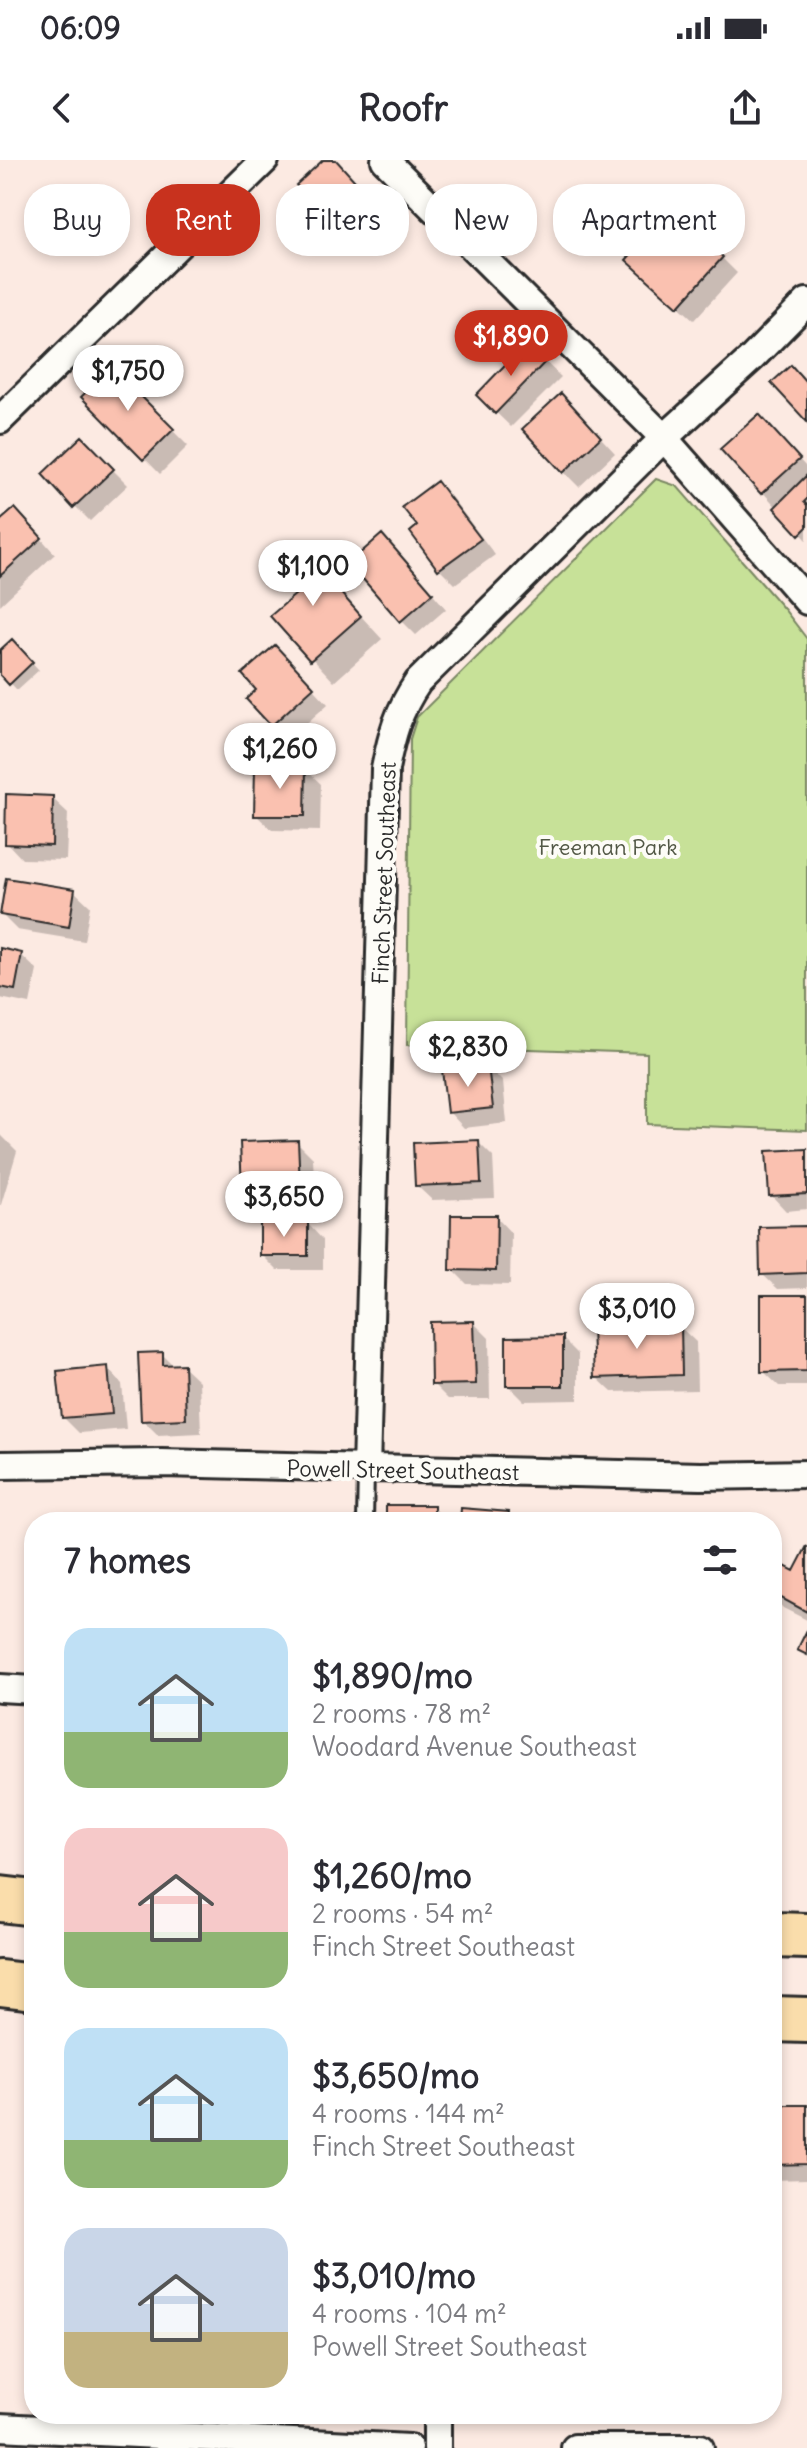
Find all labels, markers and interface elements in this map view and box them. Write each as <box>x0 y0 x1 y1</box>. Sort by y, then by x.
text: 06:09 <box>40 9 121 47</box>
icon: back <box>40 86 84 130</box>
text: Roofr <box>359 86 448 131</box>
icon: share <box>723 86 767 130</box>
chip: Buy <box>24 184 130 256</box>
chip: Rent <box>146 184 260 256</box>
chip: Filters <box>276 184 409 256</box>
chip: New <box>425 184 537 256</box>
chip: Apartment <box>553 184 745 256</box>
pin: $1,890 <box>446 310 576 378</box>
text: $1,890 <box>473 319 549 352</box>
pin: $1,750 <box>63 345 193 413</box>
text: $1,750 <box>91 354 165 387</box>
pin: $1,100 <box>248 540 378 608</box>
text: $1,100 <box>276 549 350 582</box>
pin: $1,260 <box>215 723 345 791</box>
text: $1,260 <box>242 732 318 765</box>
street label: Finch Street Southeast <box>366 761 402 985</box>
park label: Freeman Park <box>539 833 677 861</box>
pin: $2,830 <box>403 1021 533 1089</box>
text: $2,830 <box>428 1030 508 1063</box>
pin: $3,650 <box>219 1171 349 1239</box>
text: $3,650 <box>243 1180 325 1213</box>
pin: $3,010 <box>572 1283 702 1351</box>
text: $3,010 <box>597 1292 677 1325</box>
street label: Powell Street Southeast <box>286 1454 520 1486</box>
icon: filters <box>698 1538 742 1582</box>
text: 7 homes <box>64 1539 191 1582</box>
text: $1,890/mo <box>312 1654 473 1697</box>
icon: home <box>128 1660 224 1756</box>
text: 2 rooms · 78 m² <box>312 1697 491 1730</box>
text: Woodard Avenue Southeast <box>312 1730 637 1763</box>
text: $1,260/mo <box>312 1854 472 1897</box>
icon: home <box>128 1860 224 1956</box>
text: 2 rooms · 54 m² <box>312 1897 494 1930</box>
text: Finch Street Southeast <box>312 1930 575 1963</box>
text: $3,650/mo <box>312 2054 479 2097</box>
icon: home <box>128 2060 224 2156</box>
text: 4 rooms · 144 m² <box>312 2097 505 2130</box>
text: Finch Street Southeast <box>312 2130 575 2163</box>
text: $3,010/mo <box>312 2254 476 2297</box>
icon: home <box>128 2260 224 2356</box>
text: 4 rooms · 104 m² <box>312 2297 507 2330</box>
text: Powell Street Southeast <box>312 2330 587 2363</box>

